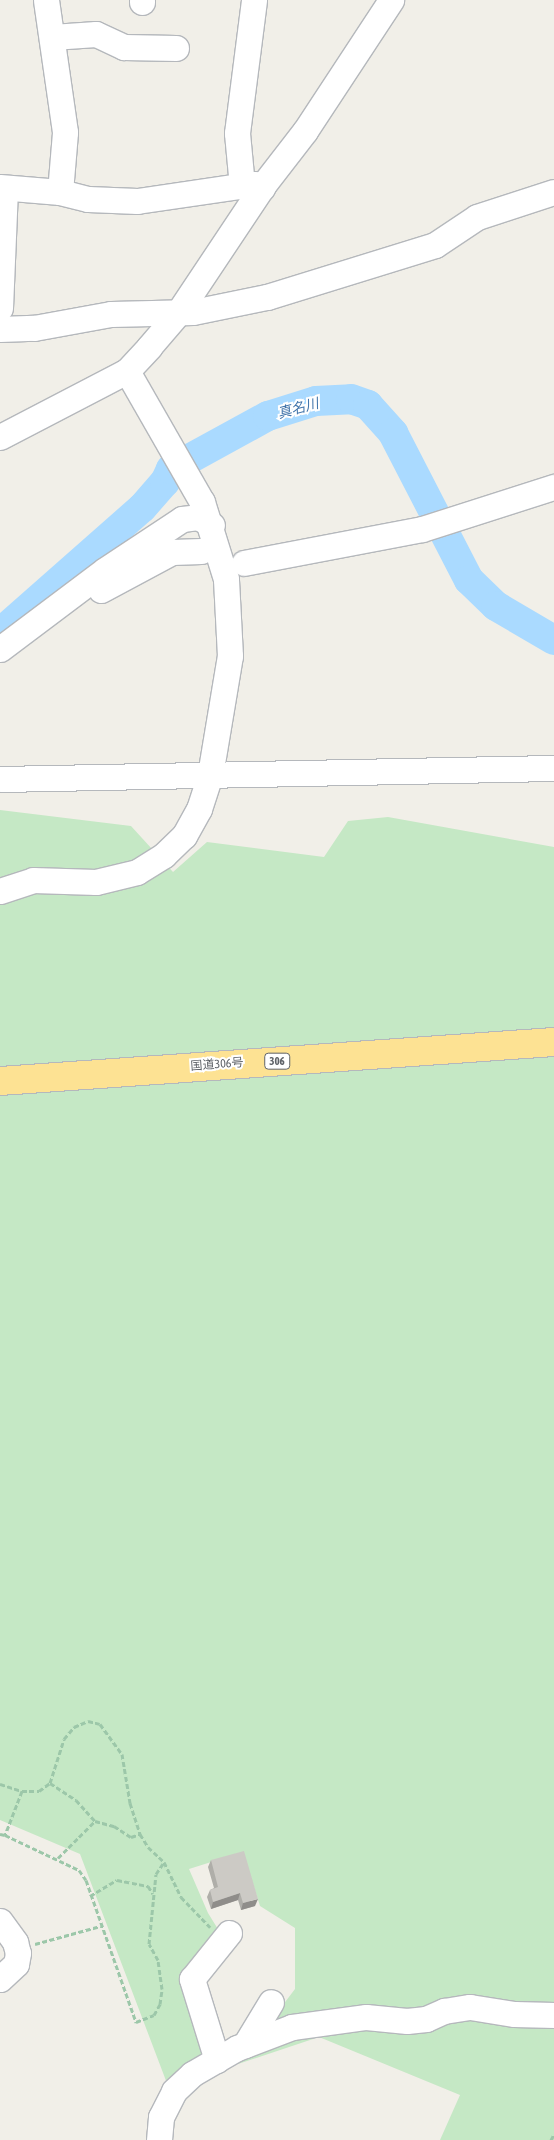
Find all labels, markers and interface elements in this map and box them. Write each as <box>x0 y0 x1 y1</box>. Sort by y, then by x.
water label: 真名川 <box>276 394 320 422</box>
road number: 306 <box>263 1052 291 1070</box>
street label: 国道306号 <box>190 1056 244 1074</box>

